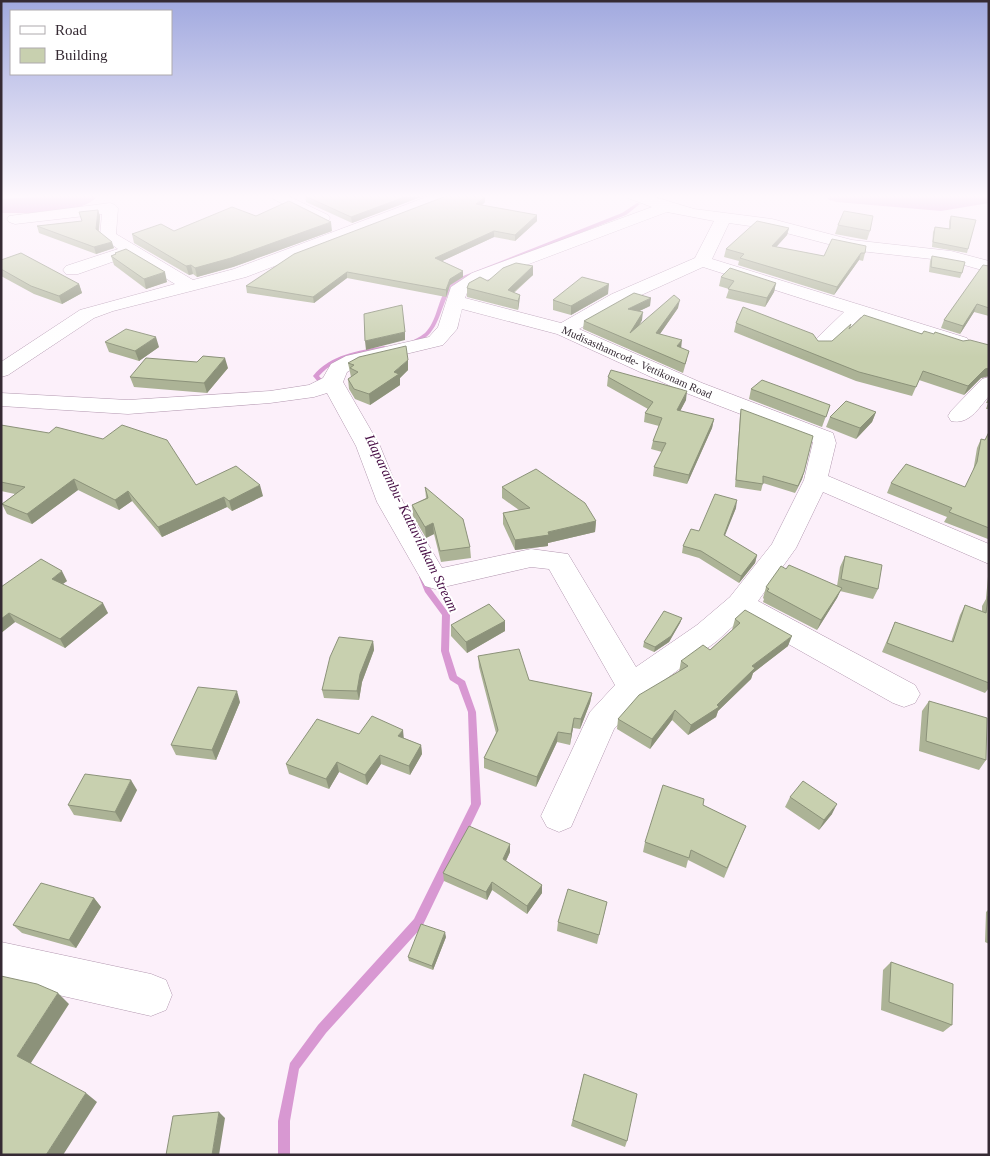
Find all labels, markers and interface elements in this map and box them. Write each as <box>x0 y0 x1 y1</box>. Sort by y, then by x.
legend <box>10 10 172 75</box>
text: Road <box>55 22 87 38</box>
text: Building <box>55 47 108 63</box>
street label: Mudisasthamcode- Vettikonam Road <box>560 323 714 401</box>
water label: Idaparambu- Kattuvilakam Stream <box>362 431 461 614</box>

